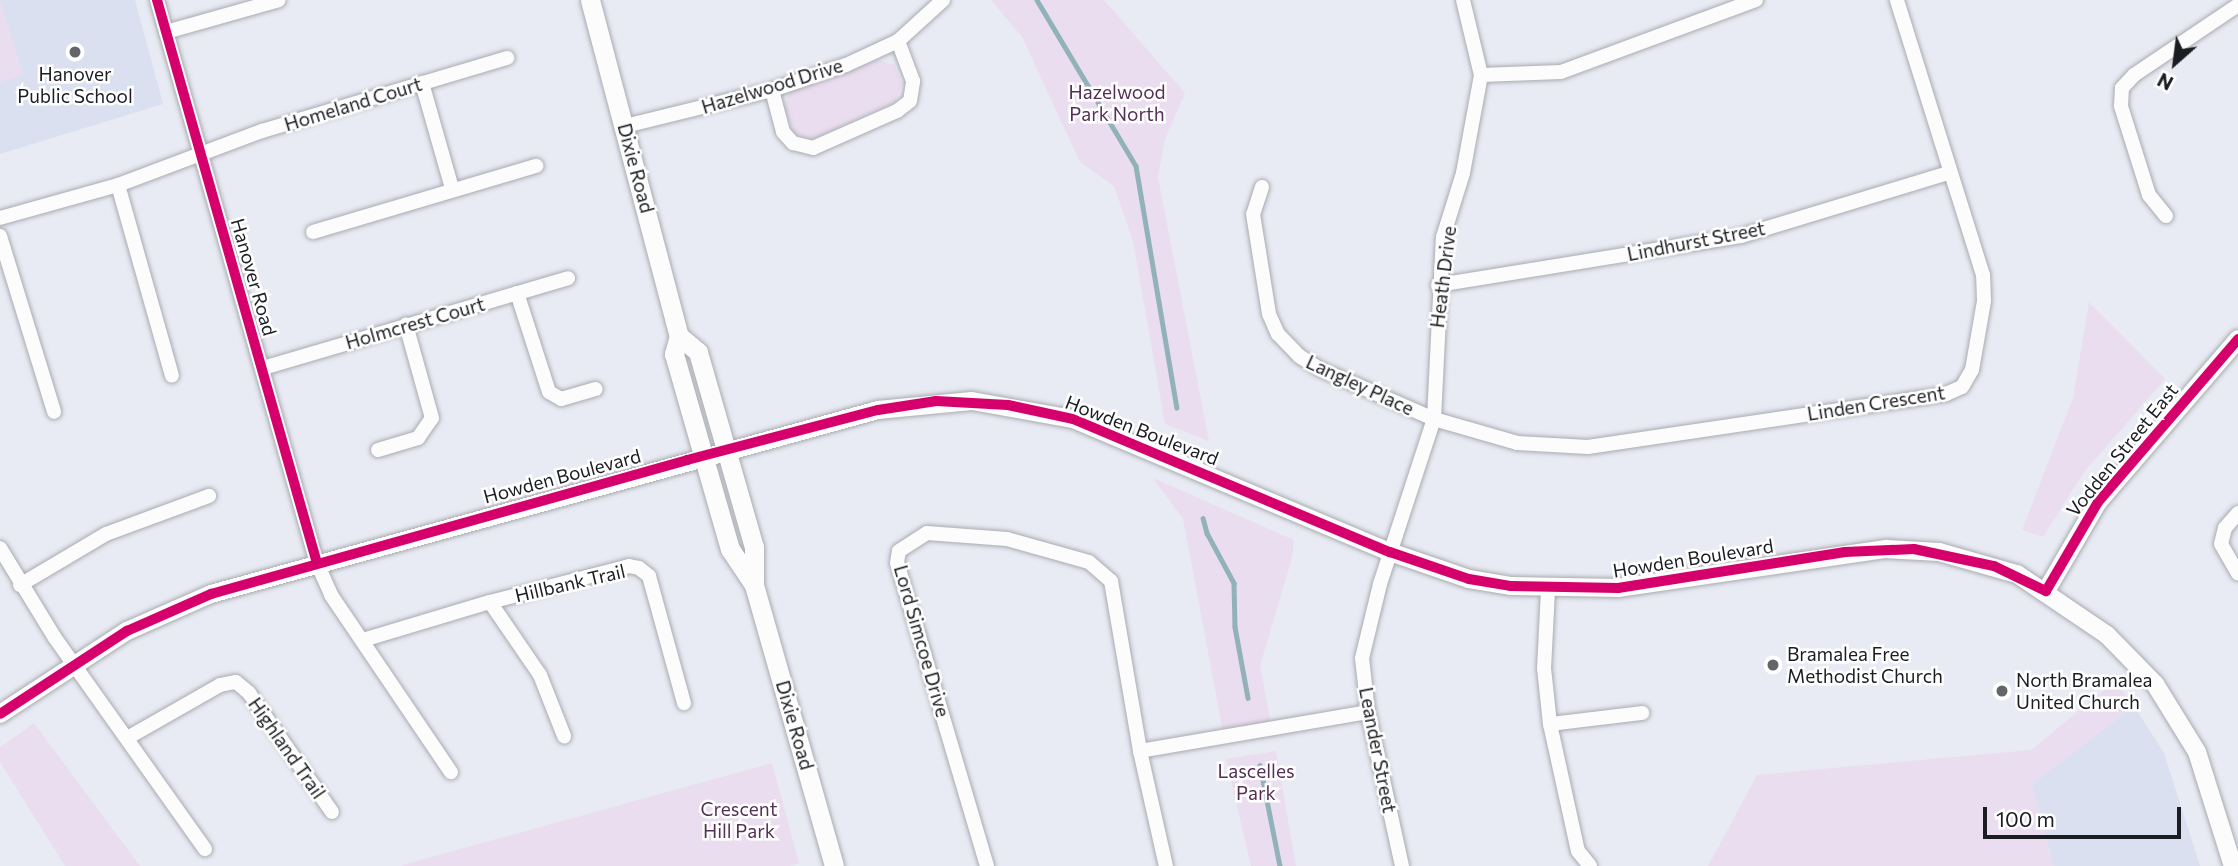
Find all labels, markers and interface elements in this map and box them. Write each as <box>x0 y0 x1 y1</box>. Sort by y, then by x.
north arrow <box>2140 28 2210 98</box>
marker: Hanover Public School <box>67 44 83 60</box>
street label: Hazelwood Drive <box>699 54 845 118</box>
place label: Hanover Public School <box>17 63 133 107</box>
text: N <box>2153 68 2177 95</box>
street label: Homeland Court <box>281 72 425 136</box>
park label: Hazelwood Park North <box>1069 81 1165 125</box>
street label: Dixie Road <box>613 121 659 215</box>
street label: Hanover Road <box>226 216 282 338</box>
street label: Lindhurst Street <box>1625 216 1767 266</box>
street label: Heath Drive <box>1425 225 1461 329</box>
street label: Holmcrest Court <box>343 292 487 354</box>
street label: Langley Place <box>1303 350 1417 420</box>
street label: Vodden Street East <box>2061 379 2183 521</box>
street label: Linden Crescent <box>1805 381 1947 425</box>
street label: Howden Boulevard <box>1062 390 1222 470</box>
street label: Howden Boulevard <box>481 444 643 508</box>
street label: Howden Boulevard <box>1611 534 1775 582</box>
street label: Hillbank Trail <box>513 559 627 607</box>
street label: Lord Simcoe Drive <box>889 562 955 720</box>
place label: Bramalea Free Methodist Church <box>1787 643 1943 687</box>
marker: Bramalea Free Methodist Church <box>1765 657 1781 673</box>
place label: North Bramalea United Church <box>2016 669 2152 713</box>
street label: Dixie Road <box>771 678 819 772</box>
marker: North Bramalea United Church <box>1994 683 2010 699</box>
street label: Leander Street <box>1355 685 1401 815</box>
street label: Highland Trail <box>244 693 330 803</box>
park label: Lascelles Park <box>1217 760 1295 804</box>
scale bar <box>1986 792 2184 836</box>
park label: Crescent Hill Park <box>700 798 778 842</box>
text: 100 m <box>1996 806 2055 831</box>

